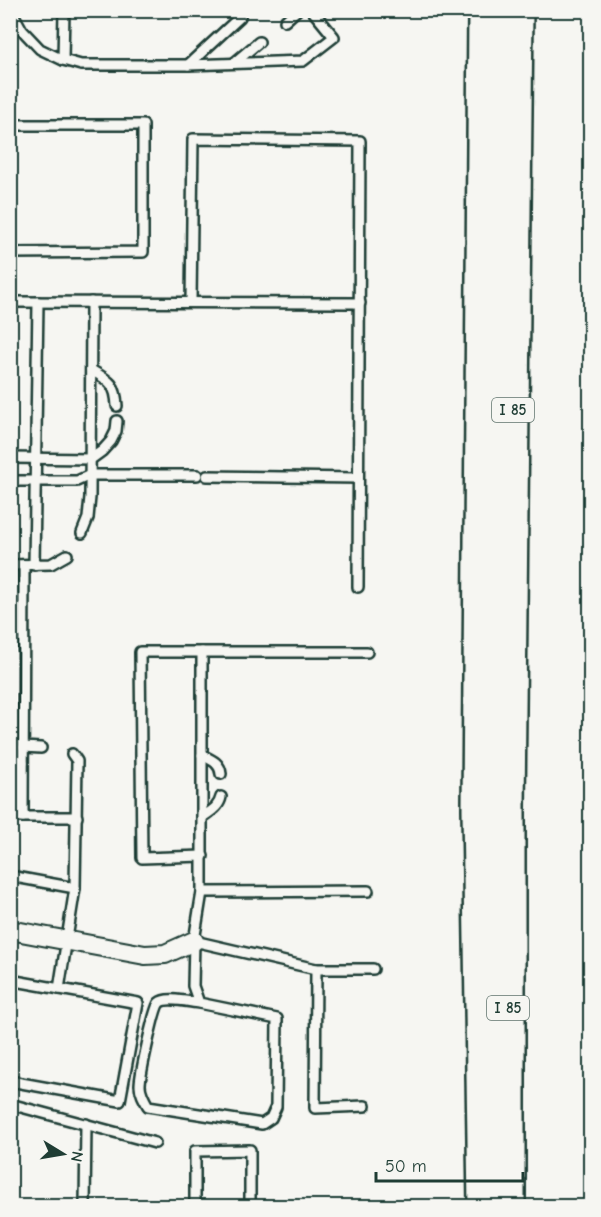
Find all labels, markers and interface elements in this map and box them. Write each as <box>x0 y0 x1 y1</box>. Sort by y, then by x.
road number: I 85 <box>492 398 534 422</box>
road number: I 85 <box>487 996 529 1020</box>
north arrow <box>33 1124 93 1184</box>
scale bar <box>376 1145 523 1183</box>
text: N <box>67 1150 87 1164</box>
text: 50 m <box>385 1156 427 1177</box>

